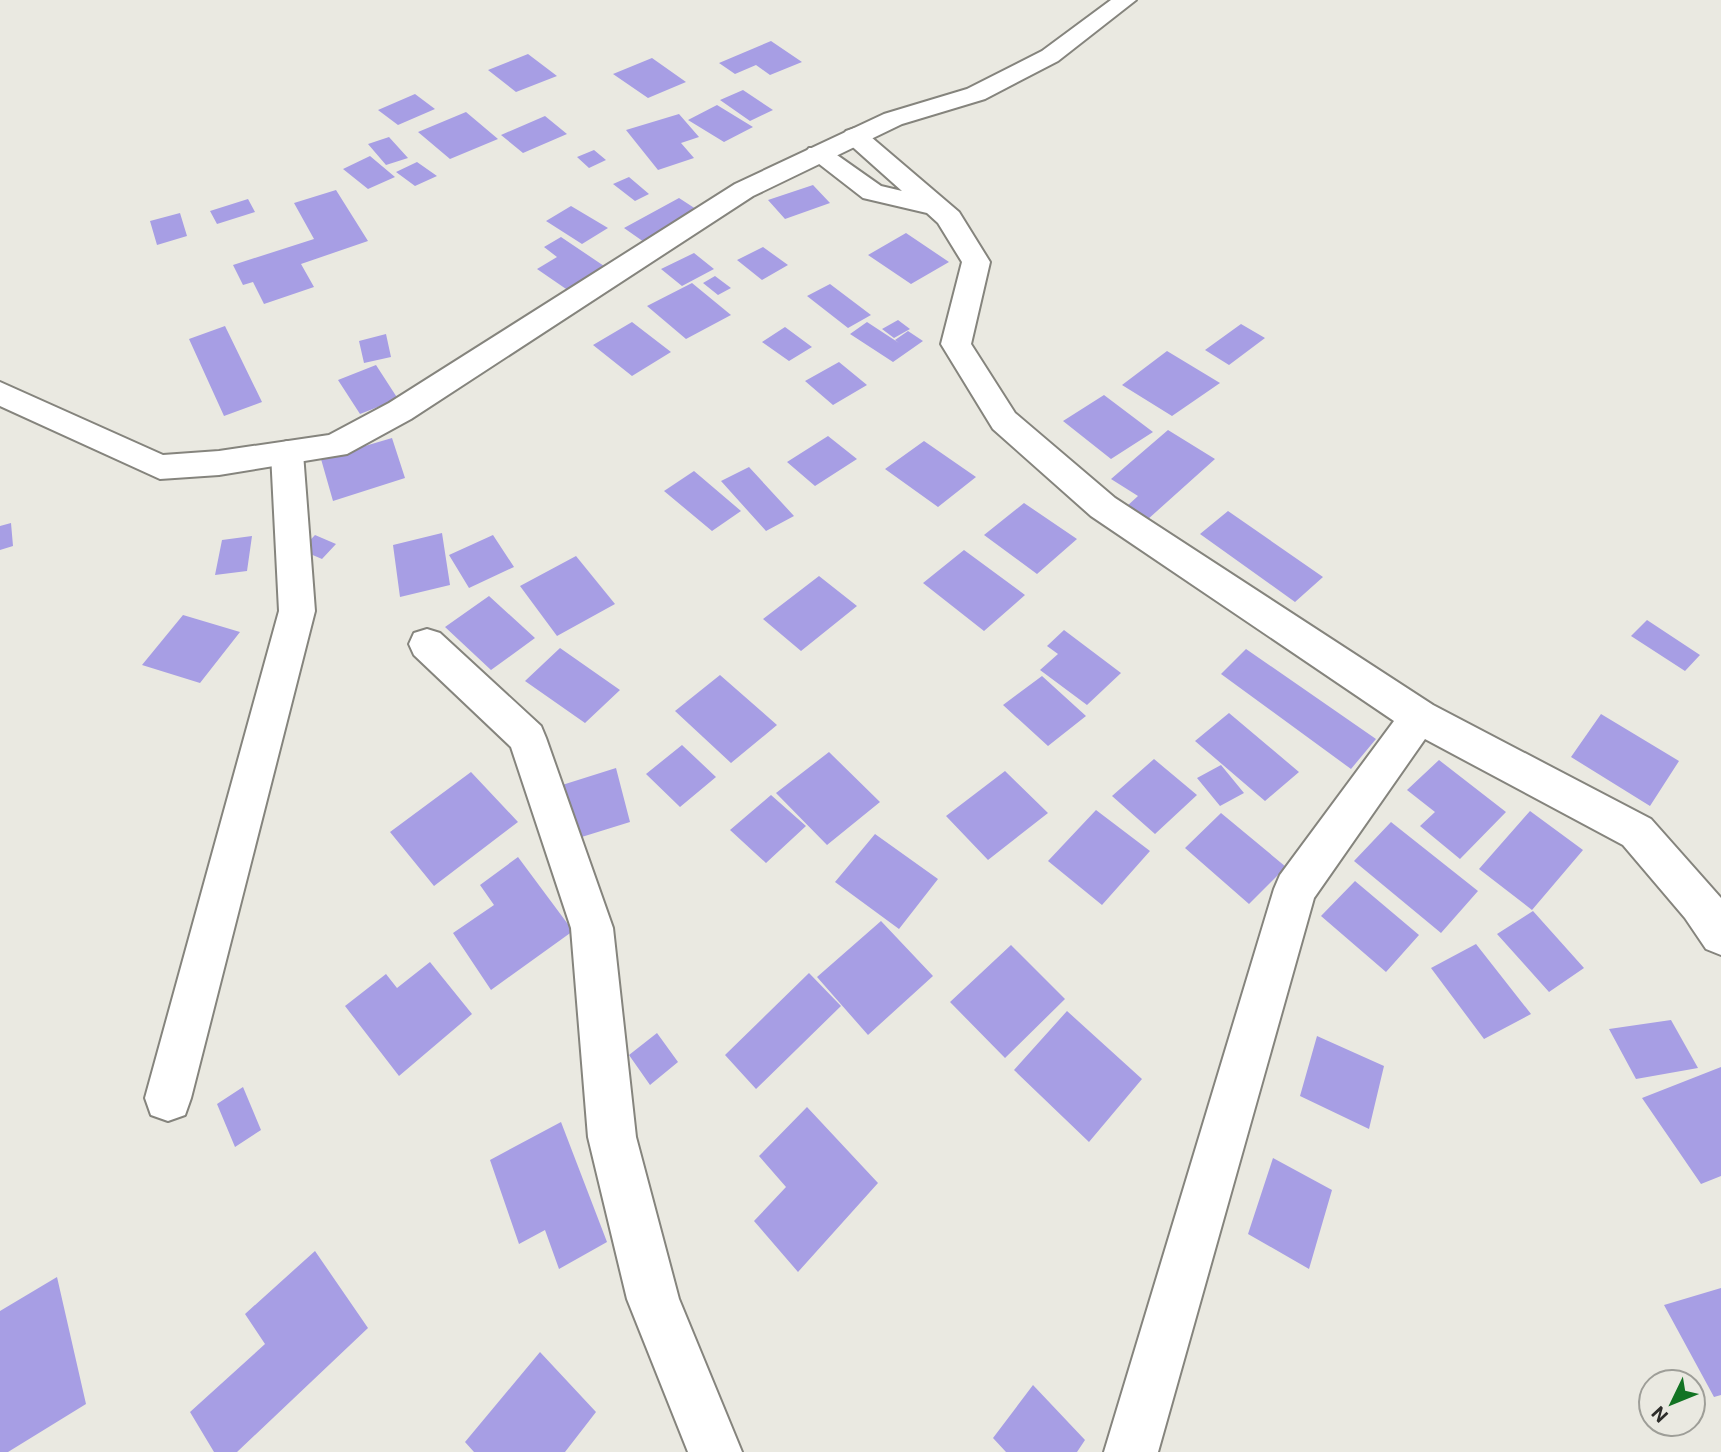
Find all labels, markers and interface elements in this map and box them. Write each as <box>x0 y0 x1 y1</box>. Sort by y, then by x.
north arrow <box>1637 1368 1707 1438</box>
text: N <box>1647 1402 1673 1427</box>

